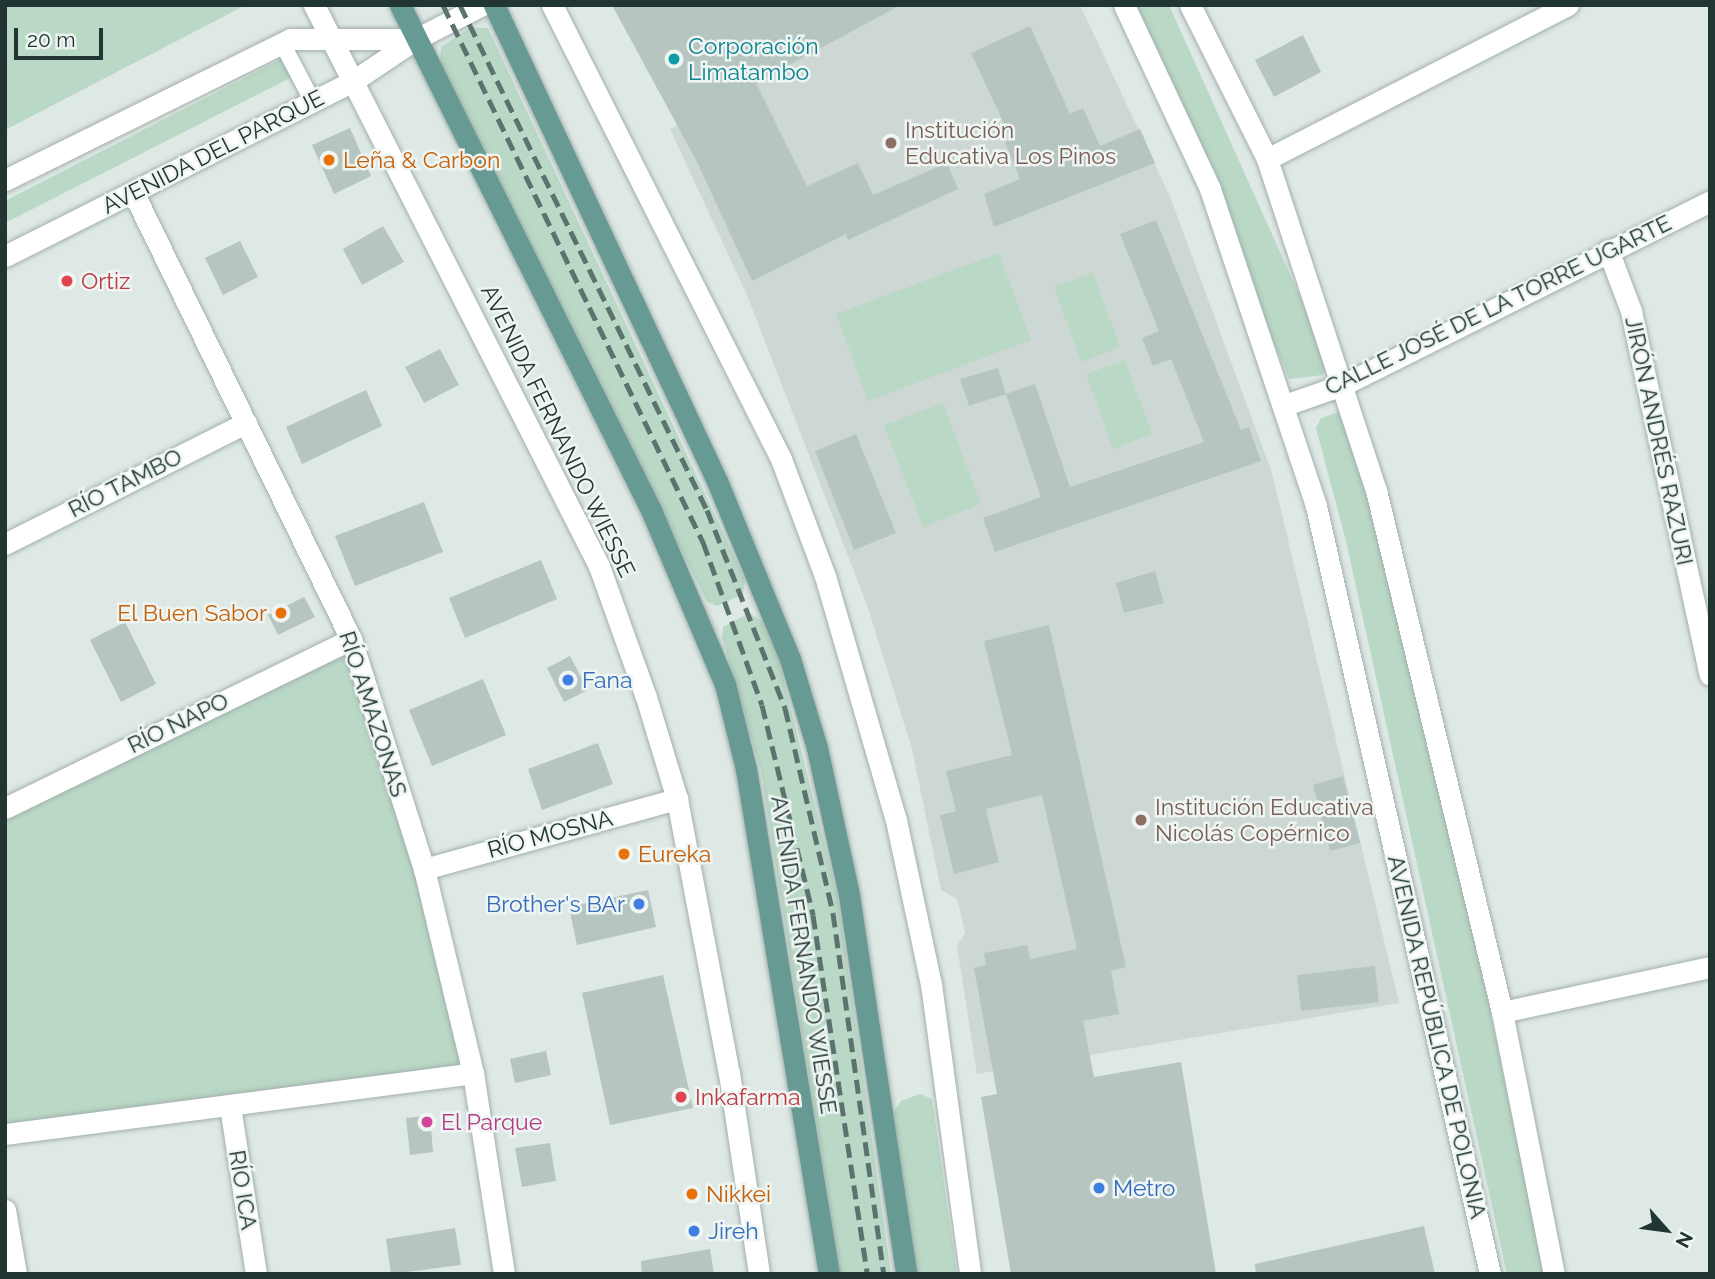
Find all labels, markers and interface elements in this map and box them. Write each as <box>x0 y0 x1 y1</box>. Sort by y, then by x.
scale bar <box>18 14 107 58</box>
text: 20 m <box>27 27 75 52</box>
place label: Corporación Limatambo <box>688 32 819 86</box>
marker: Corporación Limatambo <box>666 51 682 67</box>
street label: AVENIDA DEL PARQUE <box>97 84 329 220</box>
place label: Institución Educativa Los Pinos <box>905 116 1116 170</box>
marker: Institución Educativa Los Pinos <box>883 135 899 151</box>
place label: Leña & Carbon <box>343 146 500 174</box>
marker: Leña & Carbon <box>321 152 337 168</box>
street label: CALLE JOSÉ DE LA TORRE UGARTE <box>1319 208 1677 402</box>
place label: Ortiz <box>81 267 130 295</box>
marker: Ortiz <box>59 273 75 289</box>
street label: AVENIDA FERNANDO WIESSE <box>475 280 641 582</box>
street label: JIRÓN ANDRÉS RAZURI <box>1619 314 1699 568</box>
street label: RÍO TAMBO <box>63 442 187 524</box>
place label: El Buen Sabor <box>117 599 267 627</box>
marker: El Buen Sabor <box>273 605 289 621</box>
street label: RÍO AMAZONAS <box>333 627 413 801</box>
place label: Fana <box>582 666 633 694</box>
marker: Fana <box>560 672 576 688</box>
street label: RÍO NAPO <box>123 687 233 759</box>
street label: AVENIDA FERNANDO WIESSE <box>765 793 843 1117</box>
place label: Institución Educativa Nicolás Copérnico <box>1155 793 1374 847</box>
street label: RÍO MOSNA <box>484 804 616 864</box>
marker: Institución Educativa Nicolás Copérnico <box>1133 812 1149 828</box>
place label: Eureka <box>638 840 711 868</box>
marker: Eureka <box>616 846 632 862</box>
street label: AVENIDA REPÚBLICA DE POLONIA <box>1382 852 1492 1222</box>
place label: Brother's BAr <box>486 890 625 918</box>
marker: Brother's BAr <box>631 896 647 912</box>
place label: Inkafarma <box>695 1083 801 1111</box>
marker: Inkafarma <box>673 1089 689 1105</box>
place label: El Parque <box>441 1108 543 1136</box>
marker: El Parque <box>419 1114 435 1130</box>
street label: RÍO ICA <box>223 1148 263 1232</box>
place label: Metro <box>1113 1174 1175 1202</box>
place label: Nikkei <box>706 1180 771 1208</box>
marker: Metro <box>1091 1180 1107 1196</box>
marker: Nikkei <box>684 1186 700 1202</box>
north arrow <box>1631 1195 1701 1265</box>
place label: Jireh <box>708 1217 759 1245</box>
marker: Jireh <box>686 1223 702 1239</box>
text: N <box>1671 1228 1698 1251</box>

